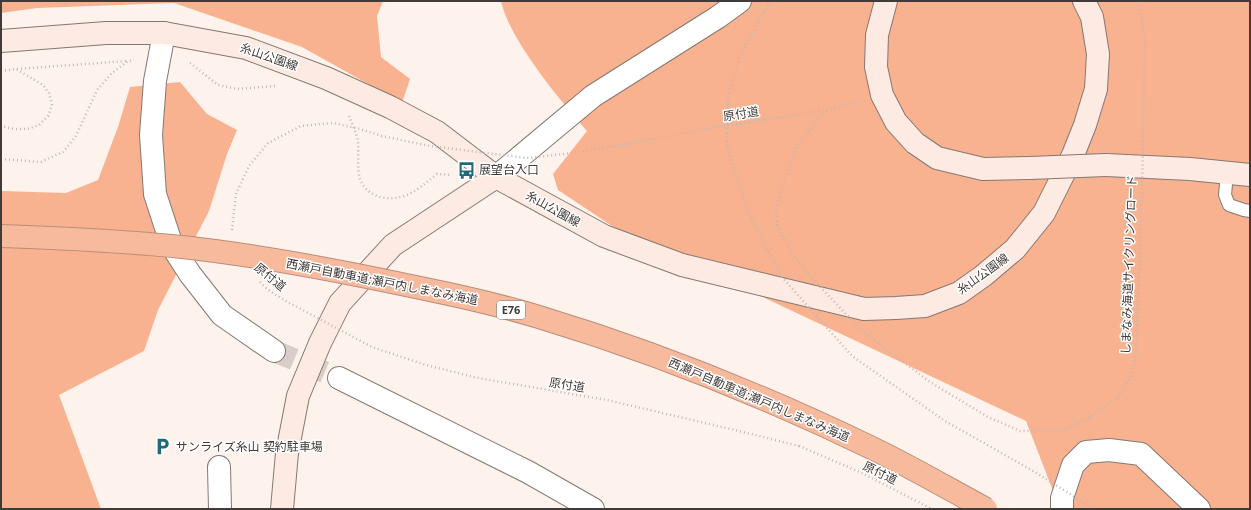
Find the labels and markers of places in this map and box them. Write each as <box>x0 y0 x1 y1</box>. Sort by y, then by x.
bus stop icon: 展望台入口 <box>456 160 476 180</box>
place label: 展望台入口 <box>479 161 539 178</box>
parking icon: サンライズ糸山 契約駐車場 <box>153 437 173 457</box>
place label: サンライズ糸山 契約駐車場 <box>176 438 323 455</box>

